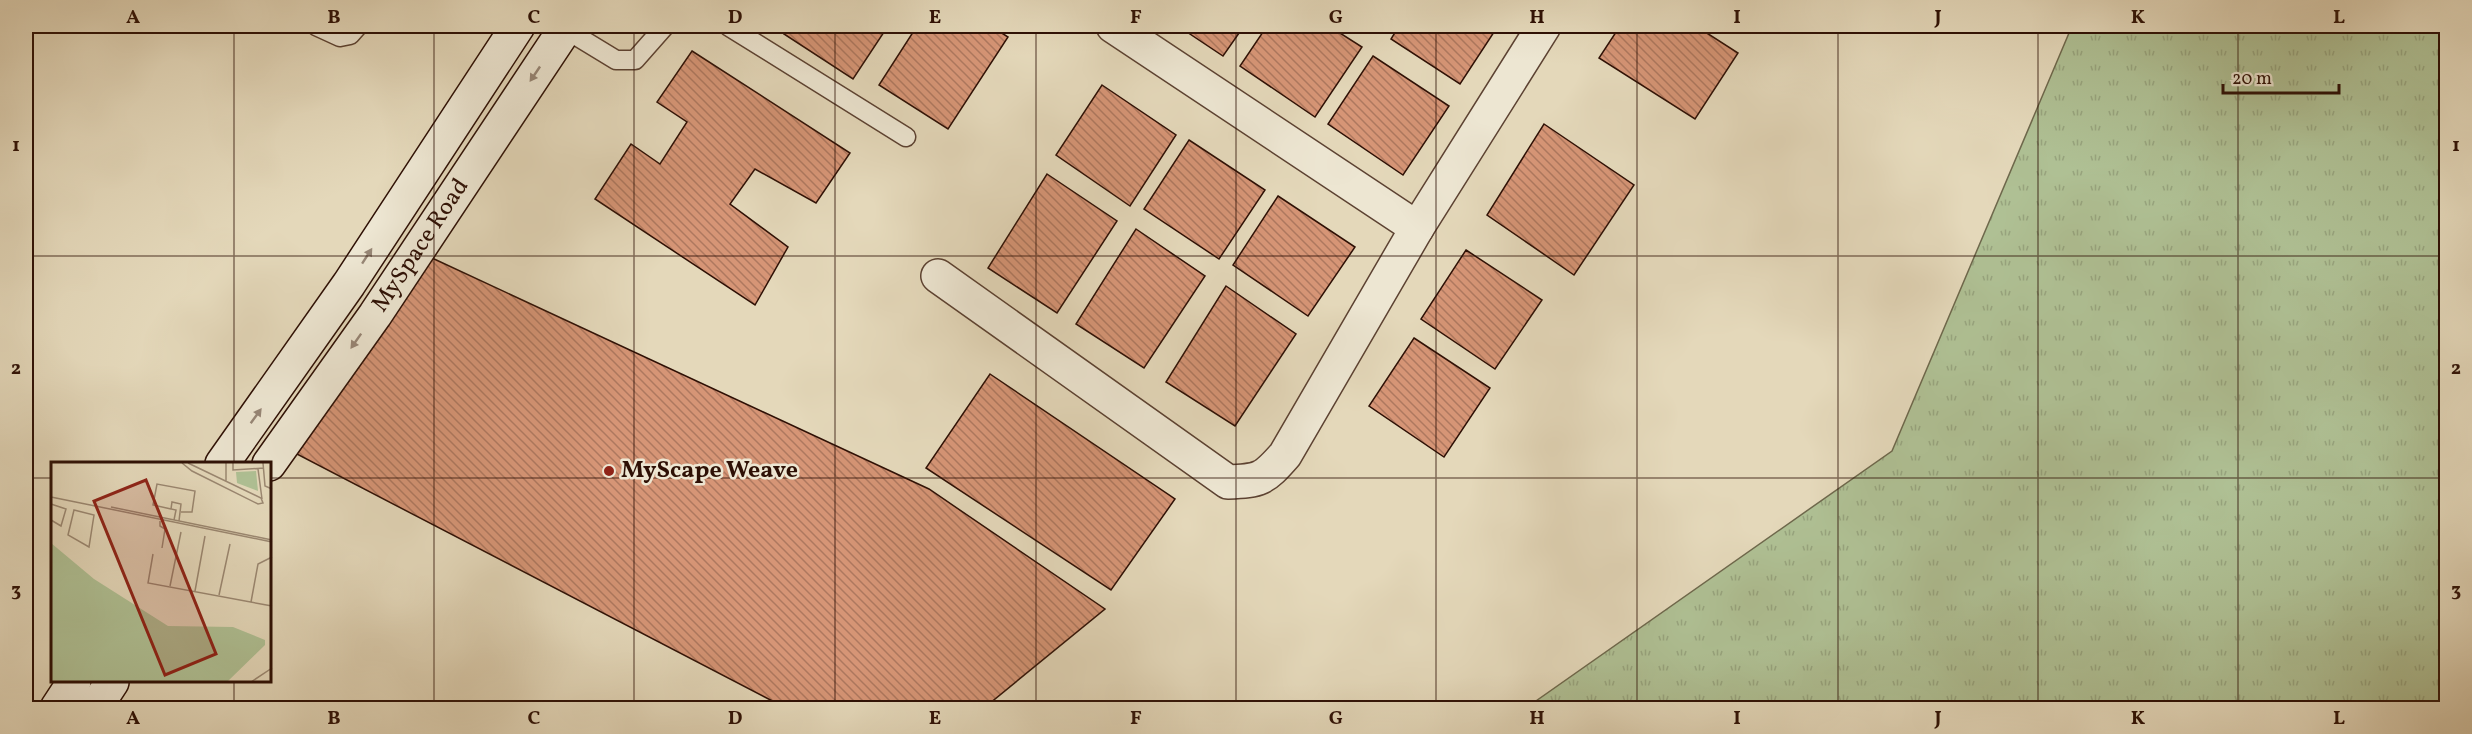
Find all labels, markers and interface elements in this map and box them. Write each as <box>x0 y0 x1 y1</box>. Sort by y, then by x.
text: A <box>126 4 140 32</box>
text: B <box>327 4 341 32</box>
text: C <box>528 4 541 32</box>
text: D <box>728 4 742 32</box>
text: E <box>929 4 941 32</box>
text: F <box>1130 4 1142 32</box>
text: G <box>1329 4 1343 32</box>
text: H <box>1529 4 1545 32</box>
text: I <box>1733 4 1741 32</box>
text: J <box>1933 4 1942 32</box>
text: K <box>2131 4 2146 32</box>
text: L <box>2333 4 2345 32</box>
scale bar <box>2223 57 2338 95</box>
one-way arrow <box>530 66 541 82</box>
text: 20 m <box>2232 67 2272 92</box>
text: 1 <box>12 132 20 160</box>
text: 1 <box>2452 132 2460 160</box>
street label: MySpace Road <box>364 172 478 319</box>
one-way arrow <box>361 248 372 264</box>
one-way arrow <box>351 333 363 348</box>
text: 2 <box>11 355 21 383</box>
text: 2 <box>2451 355 2461 383</box>
one-way arrow <box>250 409 262 425</box>
place label: MyScape Weave <box>621 454 798 488</box>
inset map <box>51 462 272 683</box>
marker: MyScape Weave <box>602 464 616 478</box>
text: 3 <box>11 577 21 605</box>
text: 3 <box>2451 577 2461 605</box>
text: A <box>126 705 140 733</box>
text: B <box>327 705 341 733</box>
text: C <box>528 705 541 733</box>
text: D <box>728 705 742 733</box>
text: E <box>929 705 941 733</box>
text: F <box>1130 705 1142 733</box>
text: G <box>1329 705 1343 733</box>
text: H <box>1529 705 1545 733</box>
text: I <box>1733 705 1741 733</box>
text: J <box>1933 705 1942 733</box>
text: K <box>2131 705 2146 733</box>
text: L <box>2333 705 2345 733</box>

